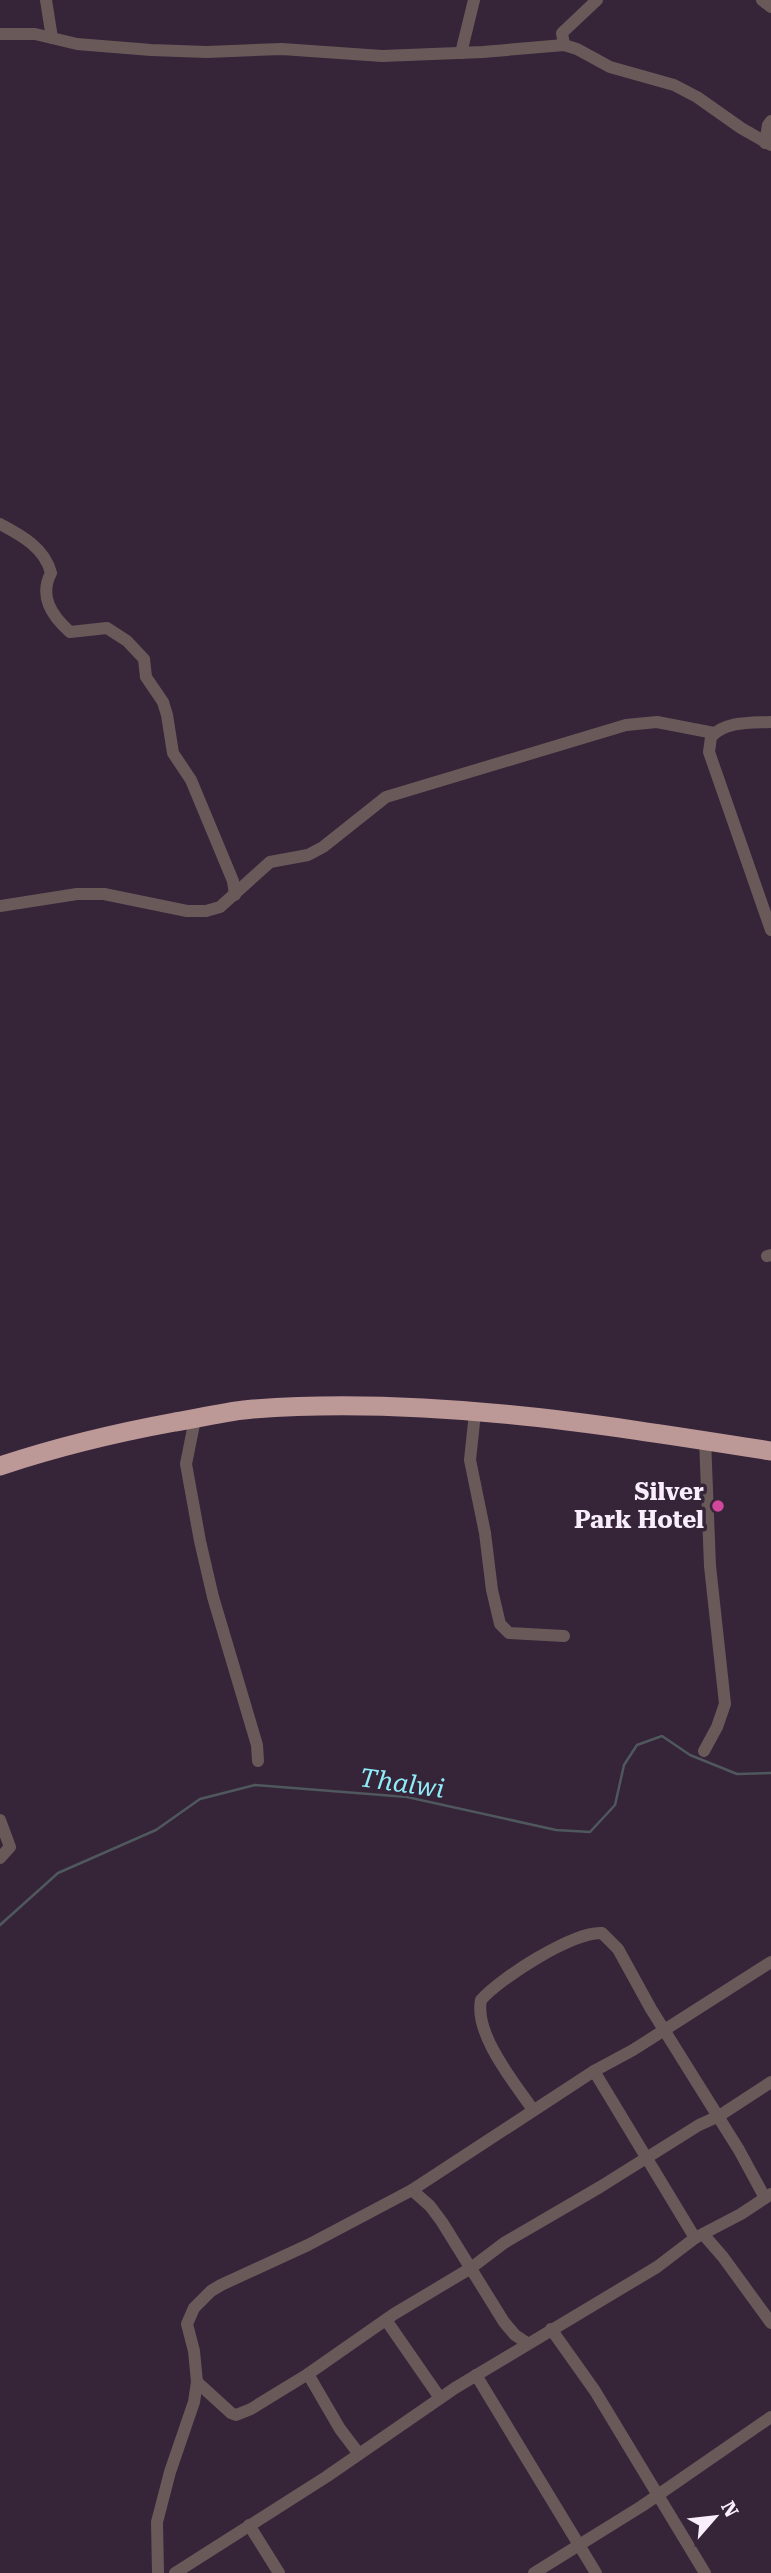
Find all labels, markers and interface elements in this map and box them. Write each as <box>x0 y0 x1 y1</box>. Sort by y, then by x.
place label: Silver Park Hotel <box>574 1478 704 1534</box>
marker: Silver Park Hotel <box>710 1498 726 1514</box>
water label: Thalwi <box>358 1762 446 1804</box>
north arrow <box>680 2482 750 2552</box>
text: N <box>716 2497 743 2521</box>

